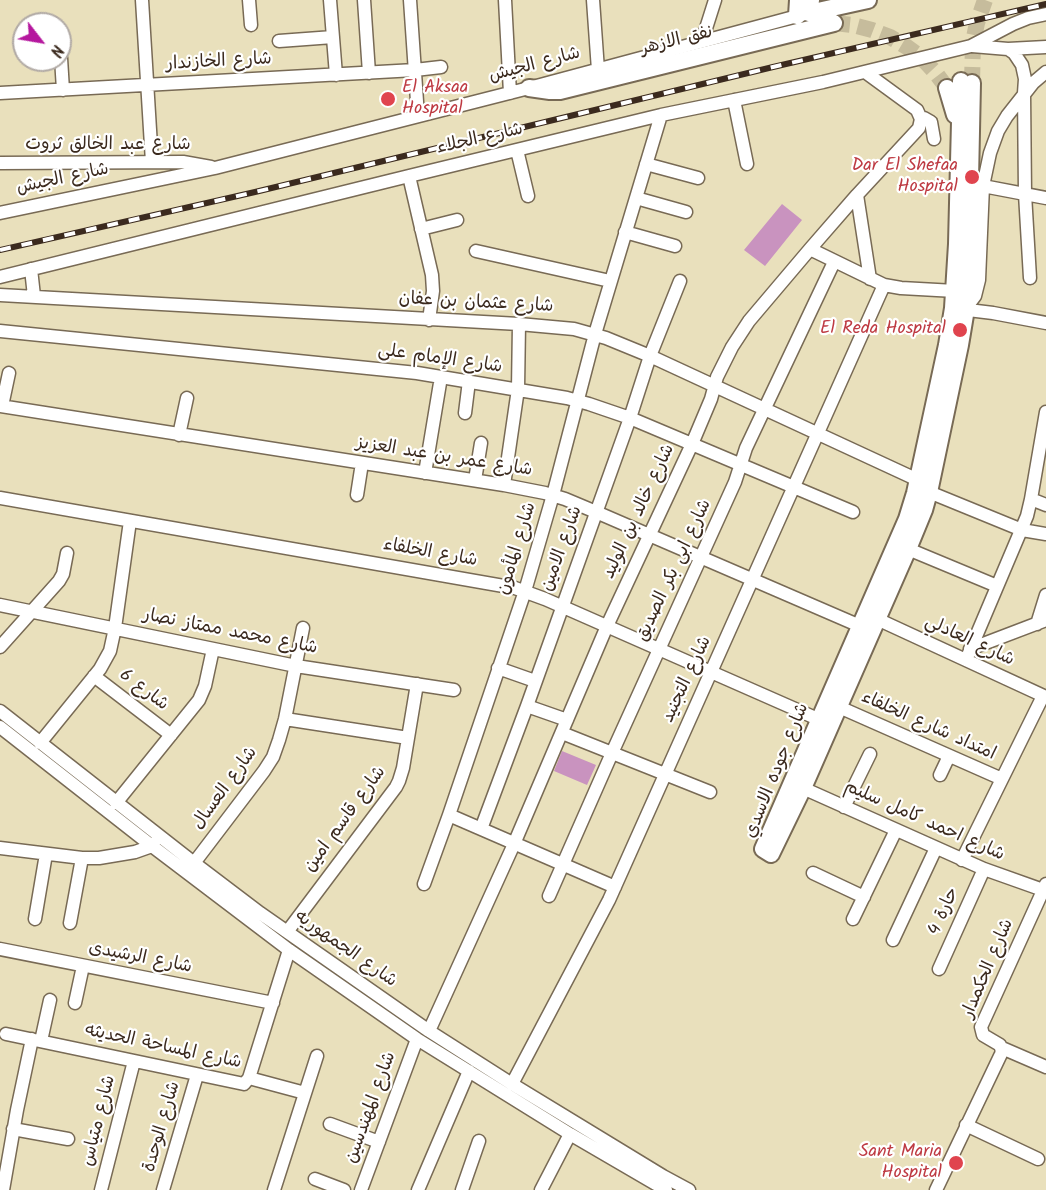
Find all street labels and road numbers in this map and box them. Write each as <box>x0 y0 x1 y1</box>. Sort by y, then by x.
street label: نفق الازهر <box>639 23 715 61</box>
street label: شارع الجيش <box>487 43 583 89</box>
street label: شارع الخازندار <box>166 49 272 77</box>
street label: شارع الجلاء <box>435 120 525 160</box>
street label: شارع عبد الخالق ثروت <box>25 135 191 157</box>
street label: شارع الجيش <box>15 160 111 200</box>
street label: شارع عثمان بن عفان <box>398 289 554 319</box>
street label: شارع الإمام على <box>377 341 503 379</box>
street label: شارع عمر بن عبد العزيز <box>354 433 534 483</box>
street label: شارع خالد بن الوليد <box>599 441 681 583</box>
street label: شارع ابى بكر الصديق <box>633 497 717 645</box>
street label: شارع المأمون <box>494 500 542 598</box>
street label: شارع الامين <box>538 503 588 595</box>
street label: شارع الخلفاء <box>381 535 479 573</box>
street label: شارع محمد ممتاز نصار <box>141 606 319 660</box>
street label: شارع العادلي <box>921 612 1017 672</box>
street label: شارع التجنيد <box>659 633 717 727</box>
street label: شارع 6 <box>114 665 172 717</box>
street label: امتداد شارع الخلفاء <box>857 688 999 766</box>
street label: شارع جوده الاسدي <box>741 700 815 842</box>
street label: شارع العسال <box>189 743 263 835</box>
street label: شارع قاسم امين <box>300 763 392 877</box>
street label: شارع احمد كامل سليم <box>841 777 1007 867</box>
street label: حارة 4 <box>925 885 965 939</box>
street label: شارع الجمهوريه <box>290 907 400 993</box>
street label: شارع الحكمدار <box>958 916 1020 1022</box>
street label: شارع الرشيدى <box>86 938 194 980</box>
street label: شارع المساحة الحديثه <box>83 1021 243 1075</box>
street label: شارع المهندسين <box>342 1049 402 1167</box>
street label: شارع متياس <box>78 1073 122 1169</box>
street label: شارع الوحدة <box>140 1079 186 1175</box>

